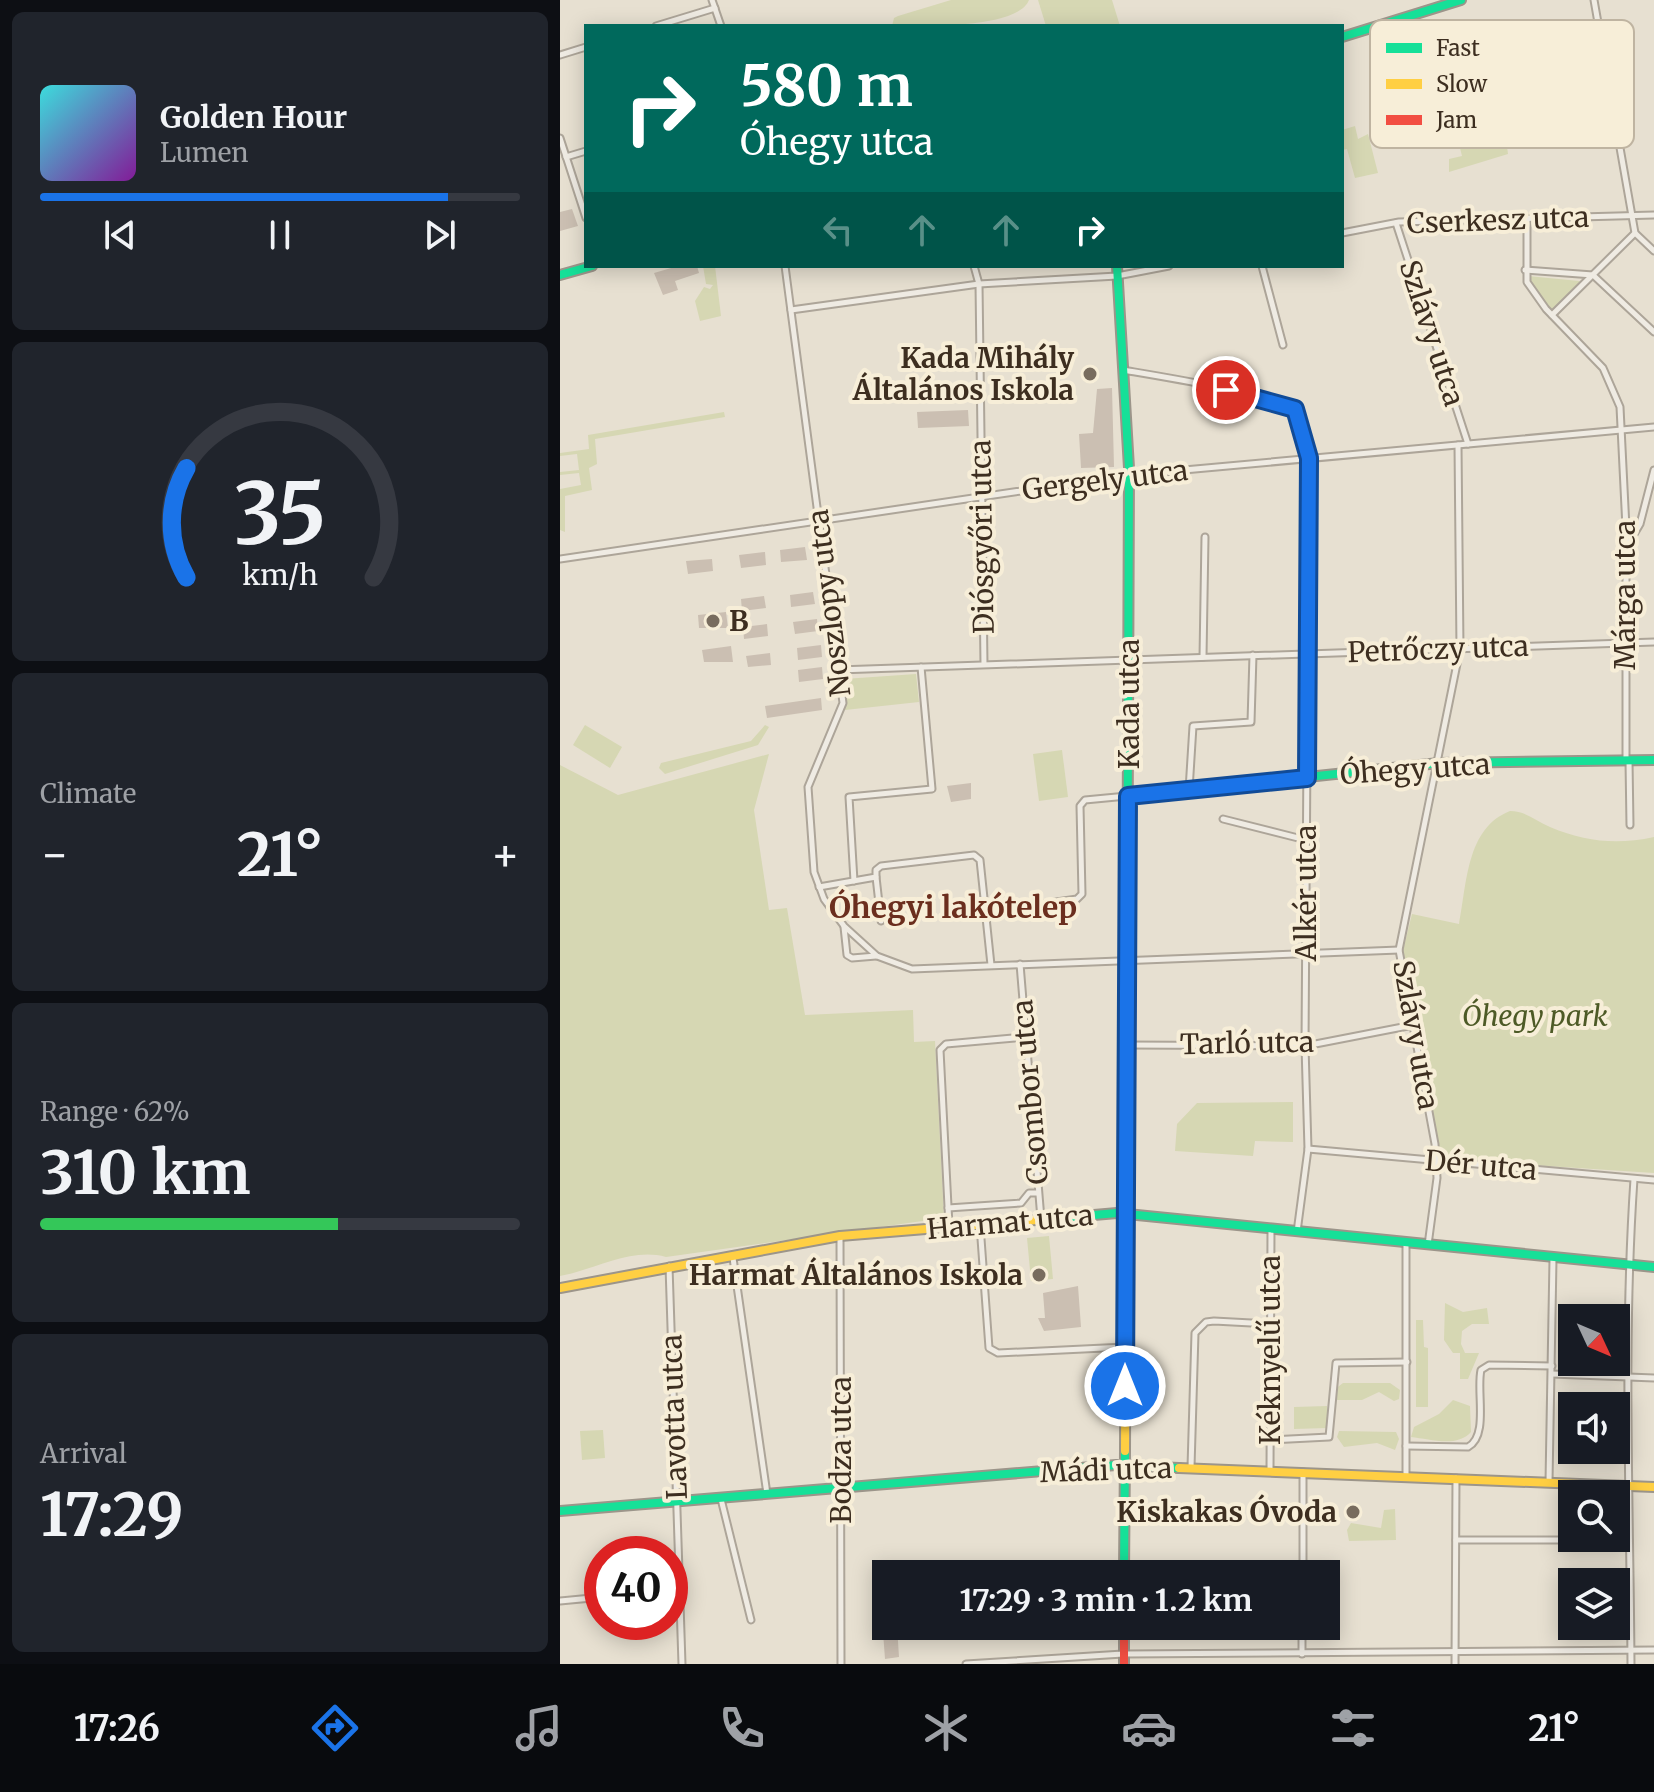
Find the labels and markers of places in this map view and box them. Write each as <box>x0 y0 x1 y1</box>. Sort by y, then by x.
place label: Kada Mihály Általános Iskola <box>852 340 1074 408</box>
pin <box>1192 356 1260 424</box>
marker: Kada Mihály Általános Iskola <box>1081 365 1099 383</box>
place label: B <box>729 603 749 639</box>
marker: B <box>704 612 722 630</box>
place label: Harmat Általános Iskola <box>689 1257 1023 1293</box>
marker: Harmat Általános Iskola <box>1030 1266 1048 1284</box>
place label: Kiskakas Óvoda <box>1116 1494 1337 1530</box>
marker: Kiskakas Óvoda <box>1344 1503 1362 1521</box>

